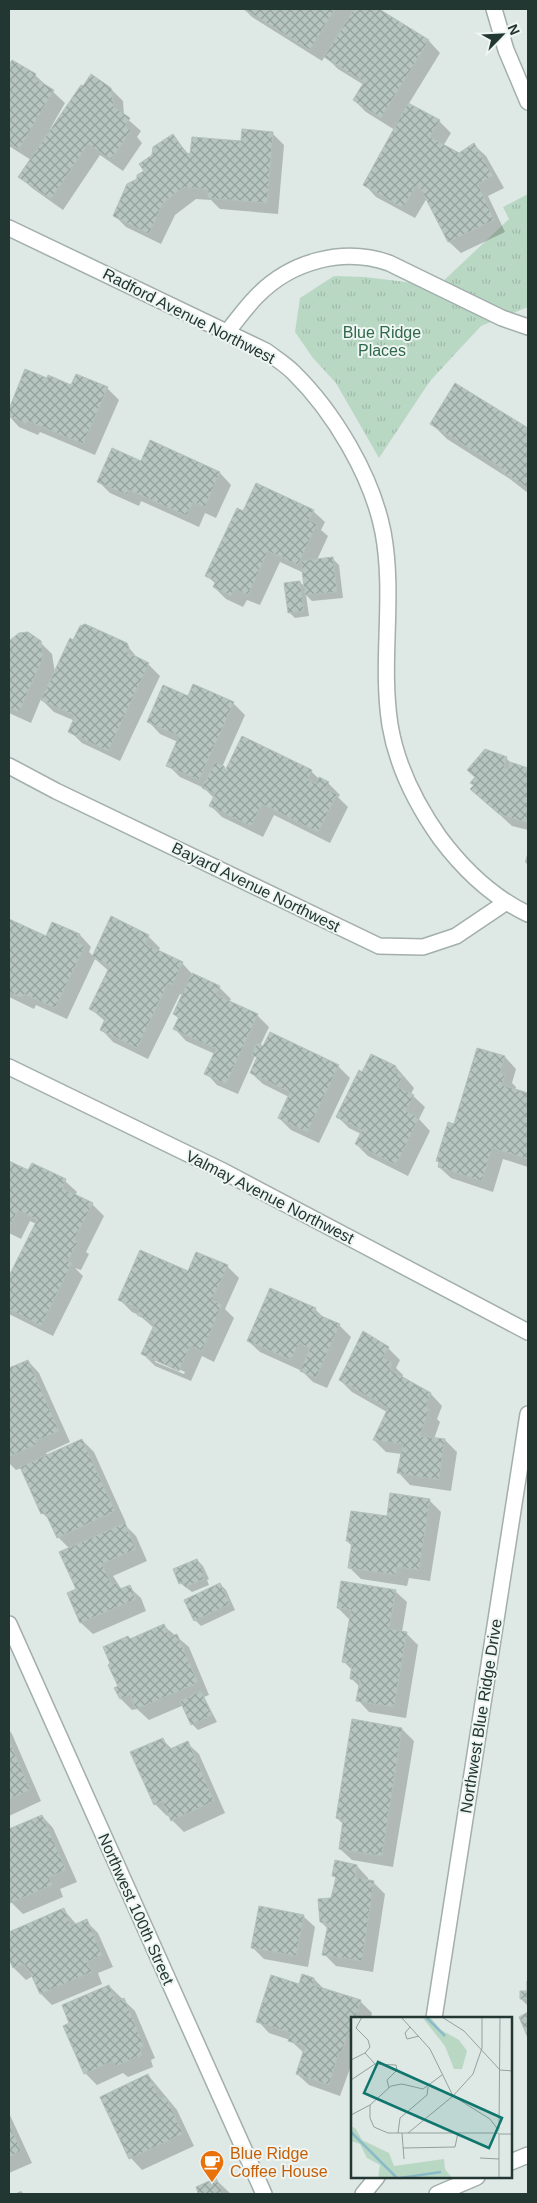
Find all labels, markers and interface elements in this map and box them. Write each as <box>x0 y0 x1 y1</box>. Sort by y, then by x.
north arrow <box>477 10 527 60</box>
text: N <box>505 22 523 38</box>
street label: Radford Avenue Northwest <box>100 265 278 367</box>
park label: Blue Ridge Places <box>343 324 421 359</box>
street label: Bayard Avenue Northwest <box>169 839 343 935</box>
street label: Valmay Avenue Northwest <box>183 1147 357 1247</box>
street label: Northwest Blue Ridge Drive <box>457 1618 505 1814</box>
street label: Northwest 100th Street <box>95 1831 177 1988</box>
inset map <box>351 2017 512 2178</box>
place label: Blue Ridge Coffee House <box>230 2145 328 2180</box>
cafe icon: Blue Ridge Coffee House <box>199 2149 225 2183</box>

